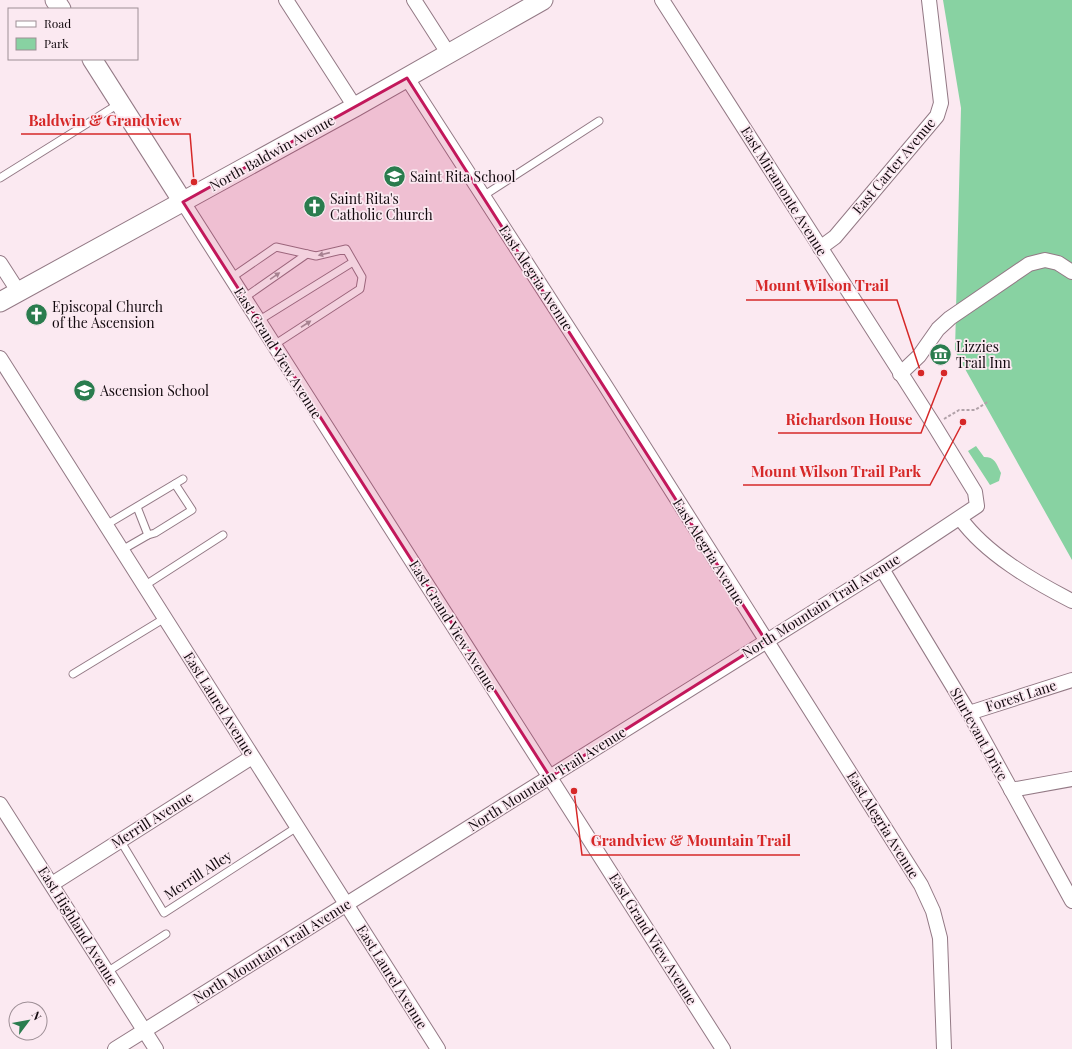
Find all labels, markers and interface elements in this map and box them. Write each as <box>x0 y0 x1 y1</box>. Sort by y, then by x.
legend <box>8 8 138 60</box>
text: Road <box>44 15 71 31</box>
text: Park <box>44 35 69 51</box>
callout: Baldwin & Grandview <box>21 107 190 134</box>
text: Baldwin & Grandview <box>28 110 182 130</box>
street label: North Baldwin Avenue <box>206 110 338 195</box>
street label: East Carter Avenue <box>848 114 939 218</box>
street label: East Miramonte Avenue <box>737 122 832 259</box>
school or university icon: Saint Rita School <box>382 164 408 190</box>
place label: Saint Rita School <box>410 167 515 186</box>
place label: Saint Rita's Catholic Church <box>330 189 433 224</box>
church icon: Saint Rita's Catholic Church <box>302 194 328 220</box>
street label: East Alegria Avenue <box>495 221 578 334</box>
one-way arrow <box>318 252 330 258</box>
one-way arrow <box>270 272 281 280</box>
callout: Mount Wilson Trail <box>746 273 897 300</box>
text: Mount Wilson Trail <box>755 275 889 295</box>
street label: East Grand View Avenue <box>230 283 327 422</box>
place label: Episcopal Church of the Ascension <box>52 297 164 332</box>
church icon: Episcopal Church of the Ascension <box>23 302 49 328</box>
one-way arrow <box>301 320 311 328</box>
place label: Lizzies Trail Inn <box>956 337 1012 372</box>
museum icon: Lizzies Trail Inn <box>927 342 953 368</box>
school or university icon: Ascension School <box>71 378 97 404</box>
place label: Ascension School <box>99 381 209 400</box>
callout: Richardson House <box>778 406 921 433</box>
text: Richardson House <box>785 409 913 429</box>
callout: Mount Wilson Trail Park <box>743 458 930 485</box>
text: Mount Wilson Trail Park <box>751 461 921 481</box>
street label: East Alegria Avenue <box>669 495 750 609</box>
street label: North Mountain Trail Avenue <box>738 549 903 662</box>
street label: East Grand View Avenue <box>405 556 502 695</box>
street label: East Laurel Avenue <box>180 648 259 759</box>
street label: Forest Lane <box>983 675 1059 716</box>
street label: Sturtevant Drive <box>946 684 1013 784</box>
street label: North Mountain Trail Avenue <box>464 722 629 835</box>
street label: East Alegria Avenue <box>843 768 924 882</box>
street label: Merrill Avenue <box>107 787 196 852</box>
callout: Grandview & Mountain Trail <box>582 828 800 855</box>
text: Grandview & Mountain Trail <box>591 830 791 850</box>
street label: Merrill Alley <box>160 846 235 904</box>
street label: East Highland Avenue <box>34 863 123 989</box>
street label: East Grand View Avenue <box>605 869 702 1008</box>
street label: North Mountain Trail Avenue <box>189 894 354 1007</box>
street label: East Laurel Avenue <box>353 921 432 1032</box>
north arrow <box>8 1001 48 1041</box>
text: N <box>28 1008 45 1023</box>

